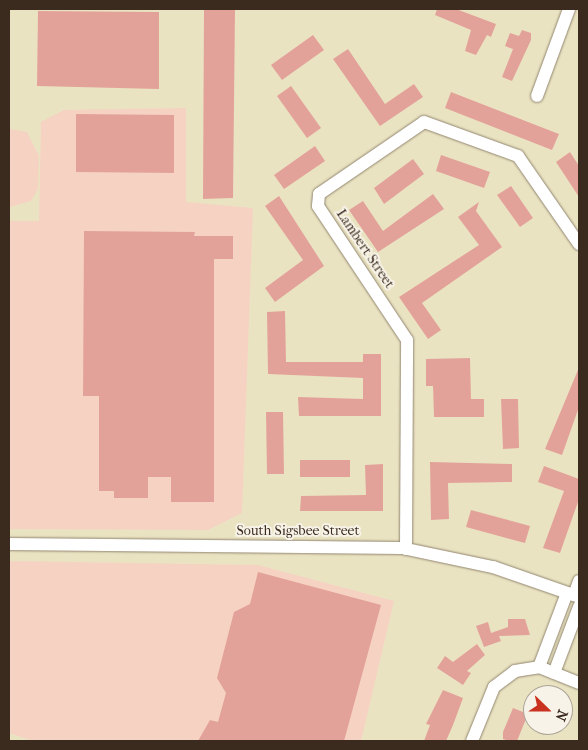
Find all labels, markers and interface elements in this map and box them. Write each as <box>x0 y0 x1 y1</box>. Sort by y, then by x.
street label: Lambert Street <box>332 206 398 292</box>
street label: South Sigsbee Street <box>237 523 359 539</box>
north arrow <box>523 685 573 735</box>
text: N <box>552 707 571 724</box>

